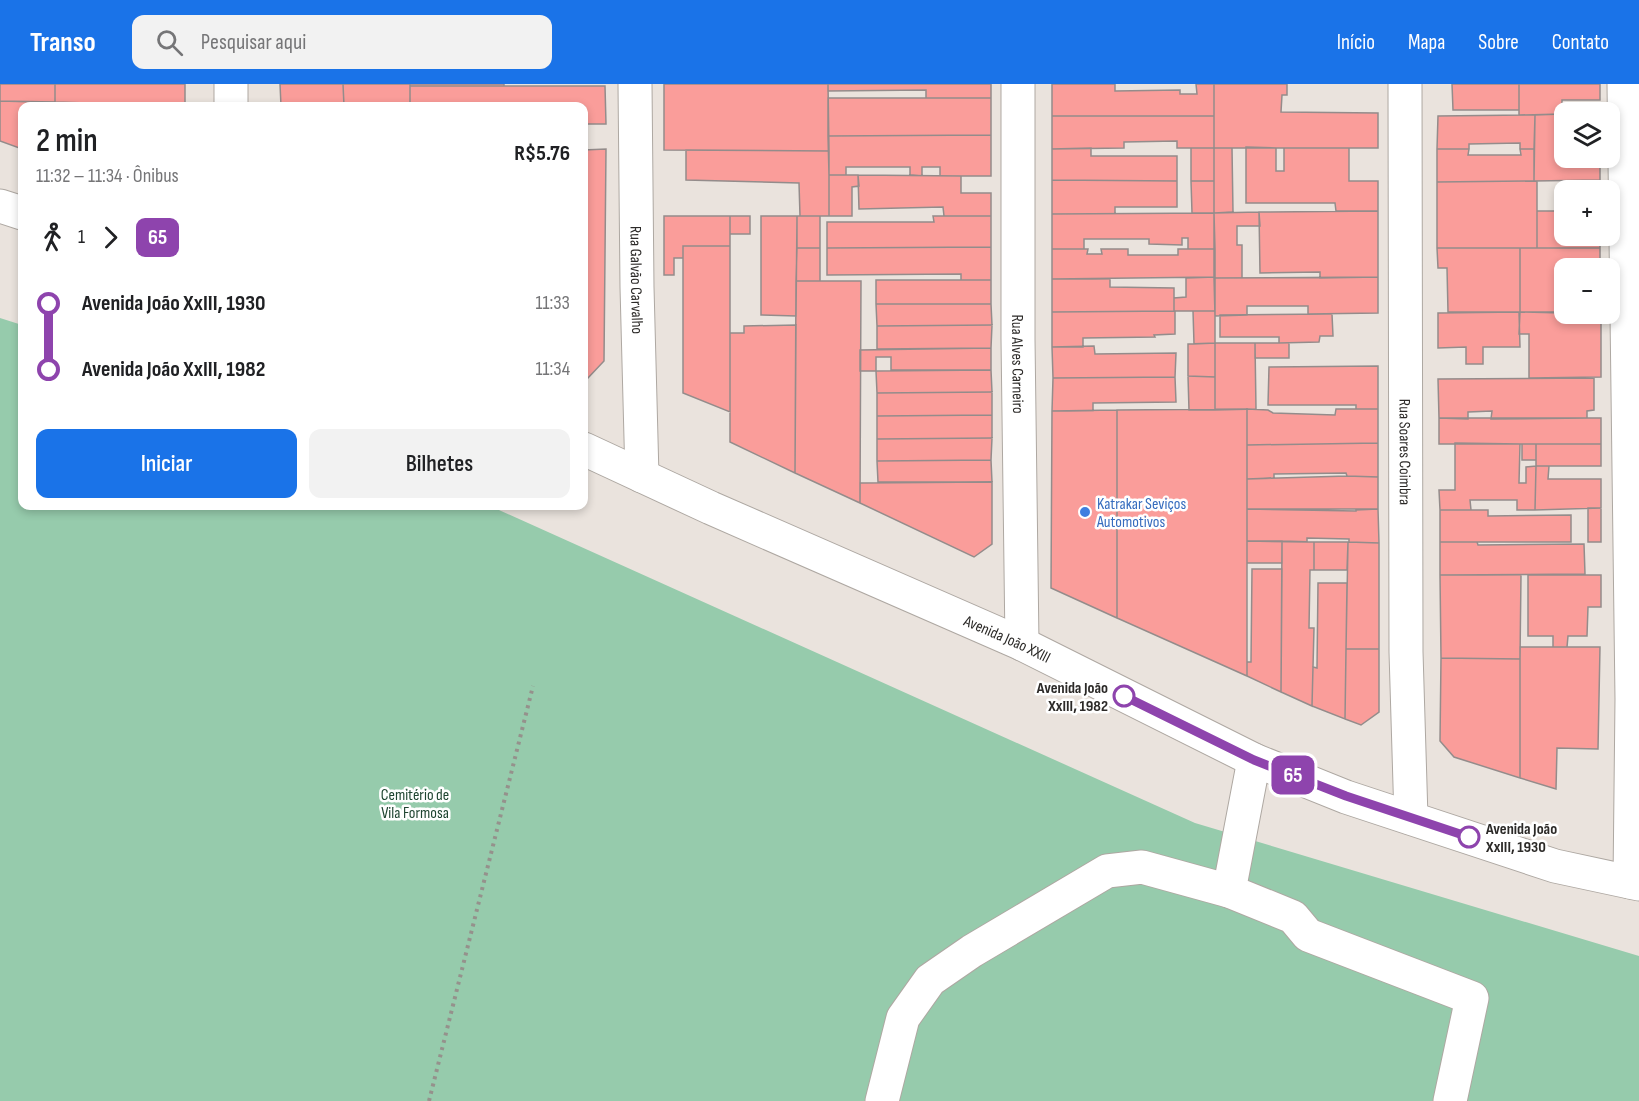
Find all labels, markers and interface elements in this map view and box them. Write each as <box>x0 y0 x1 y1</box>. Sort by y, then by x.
search box <box>132 15 552 69</box>
text: Transo <box>30 26 96 59</box>
icon: search <box>153 26 186 59</box>
text: Pesquisar aqui <box>201 29 306 56</box>
text: Início <box>1337 30 1375 55</box>
text: Mapa <box>1408 30 1445 55</box>
text: Sobre <box>1478 30 1519 55</box>
text: Contato <box>1552 30 1609 55</box>
map controls <box>1554 102 1620 324</box>
button: layers <box>1554 102 1620 168</box>
text: 2 min <box>36 121 98 161</box>
text: R$5.76 <box>514 140 570 167</box>
text: 11:32 – 11:34 · Ônibus <box>36 164 179 188</box>
button: + <box>1554 180 1620 246</box>
icon: walk <box>36 221 69 254</box>
icon: forward <box>94 221 127 254</box>
text: 1 <box>78 225 85 249</box>
text: 65 <box>148 225 167 250</box>
street label: Rua Galvão Carvalho <box>625 226 646 334</box>
button: − <box>1554 258 1620 324</box>
text: Avenida João XxIII, 1930 <box>82 290 266 317</box>
text: 11:33 <box>535 291 570 315</box>
street label: Rua Alves Carneiro <box>1007 314 1027 414</box>
text: Avenida João XxIII, 1982 <box>82 356 265 383</box>
text: 11:34 <box>535 357 570 381</box>
street label: Rua Soares Coimbra <box>1395 399 1414 505</box>
button: Iniciar <box>36 429 297 498</box>
button: Bilhetes <box>309 429 570 498</box>
place label: Katrakar Seviços Automotivos <box>1096 495 1186 532</box>
marker: Katrakar Seviços Automotivos <box>1078 505 1092 519</box>
street label: Avenida João XXIII <box>960 611 1053 668</box>
place label: Avenida João XxIII, 1982 <box>1036 679 1108 716</box>
marker: Avenida João XxIII, 1982 <box>1113 685 1135 707</box>
line badge: 65 <box>1266 756 1320 794</box>
text: 65 <box>1283 763 1303 788</box>
park label: Cemitério de Vila Formosa <box>381 786 449 823</box>
place label: Avenida João XxIII, 1930 <box>1485 820 1557 857</box>
marker: Avenida João XxIII, 1930 <box>1458 826 1480 848</box>

